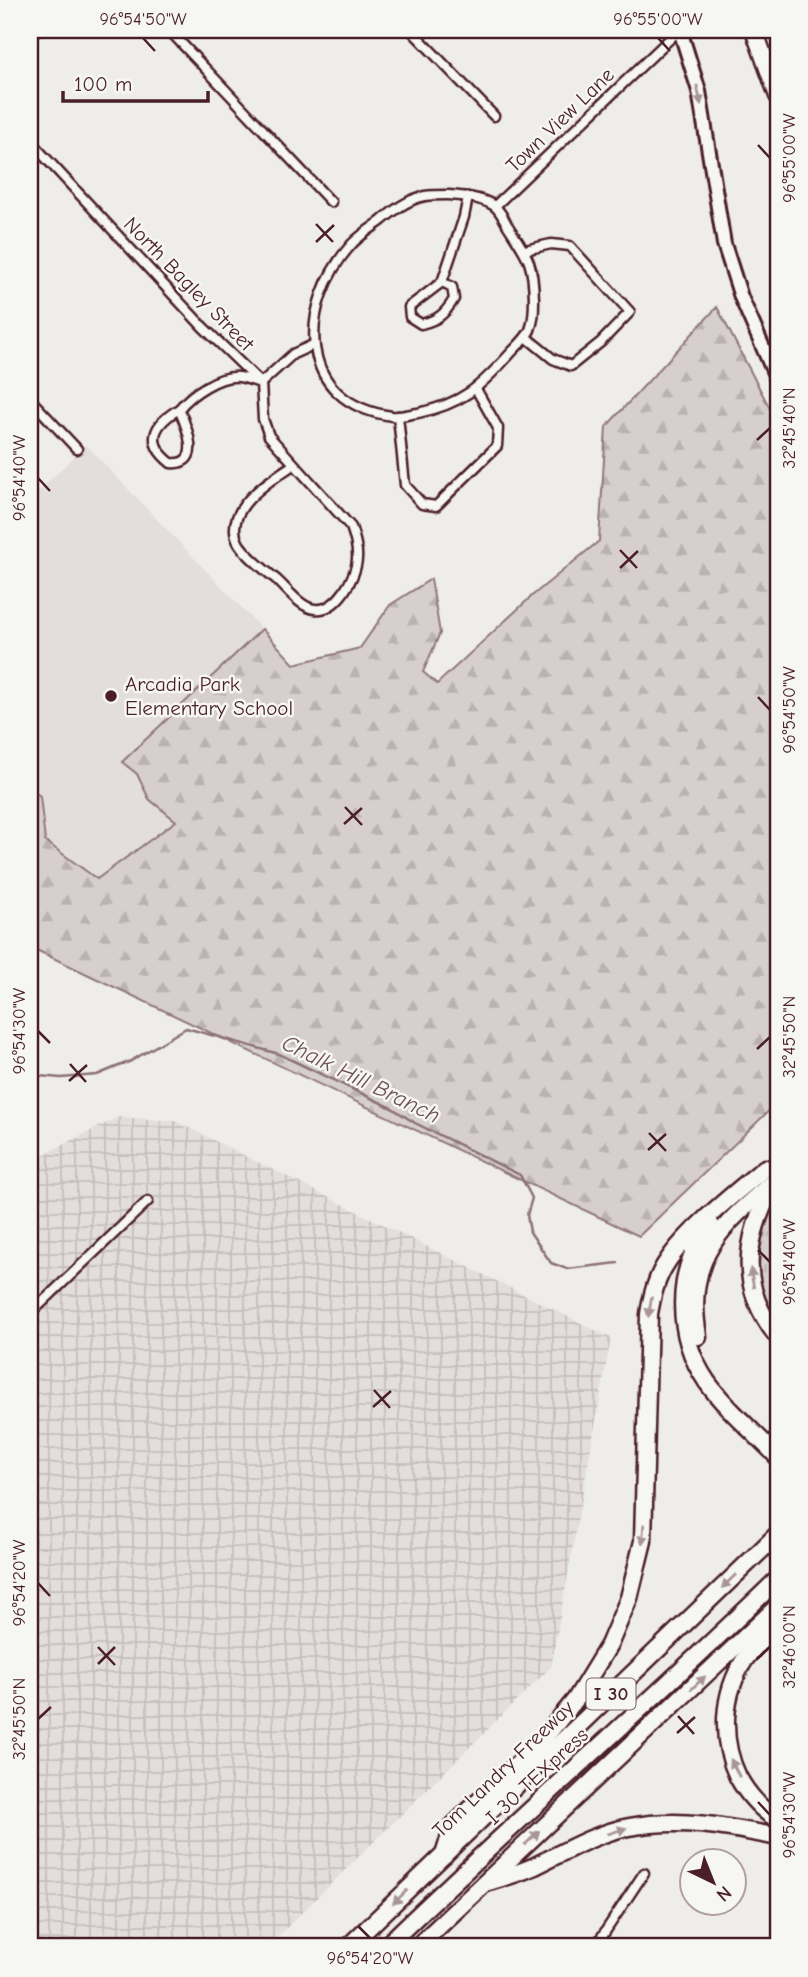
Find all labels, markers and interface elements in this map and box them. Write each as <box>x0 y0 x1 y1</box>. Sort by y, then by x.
text: 96°54'50"W <box>99 9 187 30</box>
text: 96°55'00"W <box>613 9 703 30</box>
scale bar <box>63 60 208 104</box>
street label: Town View Lane <box>501 63 619 177</box>
text: 100 m <box>74 72 132 96</box>
one-way arrow <box>694 84 705 106</box>
text: 96°55'00"W <box>779 113 800 203</box>
street label: North Bagley Street <box>119 212 260 357</box>
text: 32°45'40"N <box>779 387 800 469</box>
text: 96°54'40"W <box>9 435 30 521</box>
text: 96°54'50"W <box>779 666 800 754</box>
place label: Arcadia Park Elementary School <box>125 672 293 720</box>
marker: Arcadia Park Elementary School <box>103 688 119 704</box>
text: 96°54'30"W <box>9 987 30 1074</box>
text: 32°45'50"N <box>779 996 800 1078</box>
water label: Chalk Hill Branch <box>278 1029 444 1129</box>
text: 96°54'40"W <box>779 1219 800 1305</box>
one-way arrow <box>746 1267 757 1289</box>
one-way arrow <box>644 1296 655 1318</box>
one-way arrow <box>637 1523 648 1545</box>
text: 96°54'20"W <box>9 1539 30 1626</box>
one-way arrow <box>721 1573 738 1589</box>
text: 32°46'00"N <box>779 1605 800 1689</box>
one-way arrow <box>689 1675 706 1691</box>
text: 32°45'50"N <box>9 1678 30 1760</box>
road number: I 30 <box>586 1678 636 1710</box>
street label: Tom Landry Freeway <box>428 1695 579 1842</box>
street label: I 30 TEXpress <box>481 1723 593 1829</box>
one-way arrow <box>729 1758 740 1778</box>
text: 96°54'30"W <box>779 1771 800 1858</box>
one-way arrow <box>606 1825 627 1835</box>
one-way arrow <box>523 1830 540 1846</box>
north arrow <box>678 1848 748 1918</box>
text: N <box>712 1881 736 1906</box>
one-way arrow <box>392 1889 408 1905</box>
text: 96°54'20"W <box>327 1948 414 1969</box>

